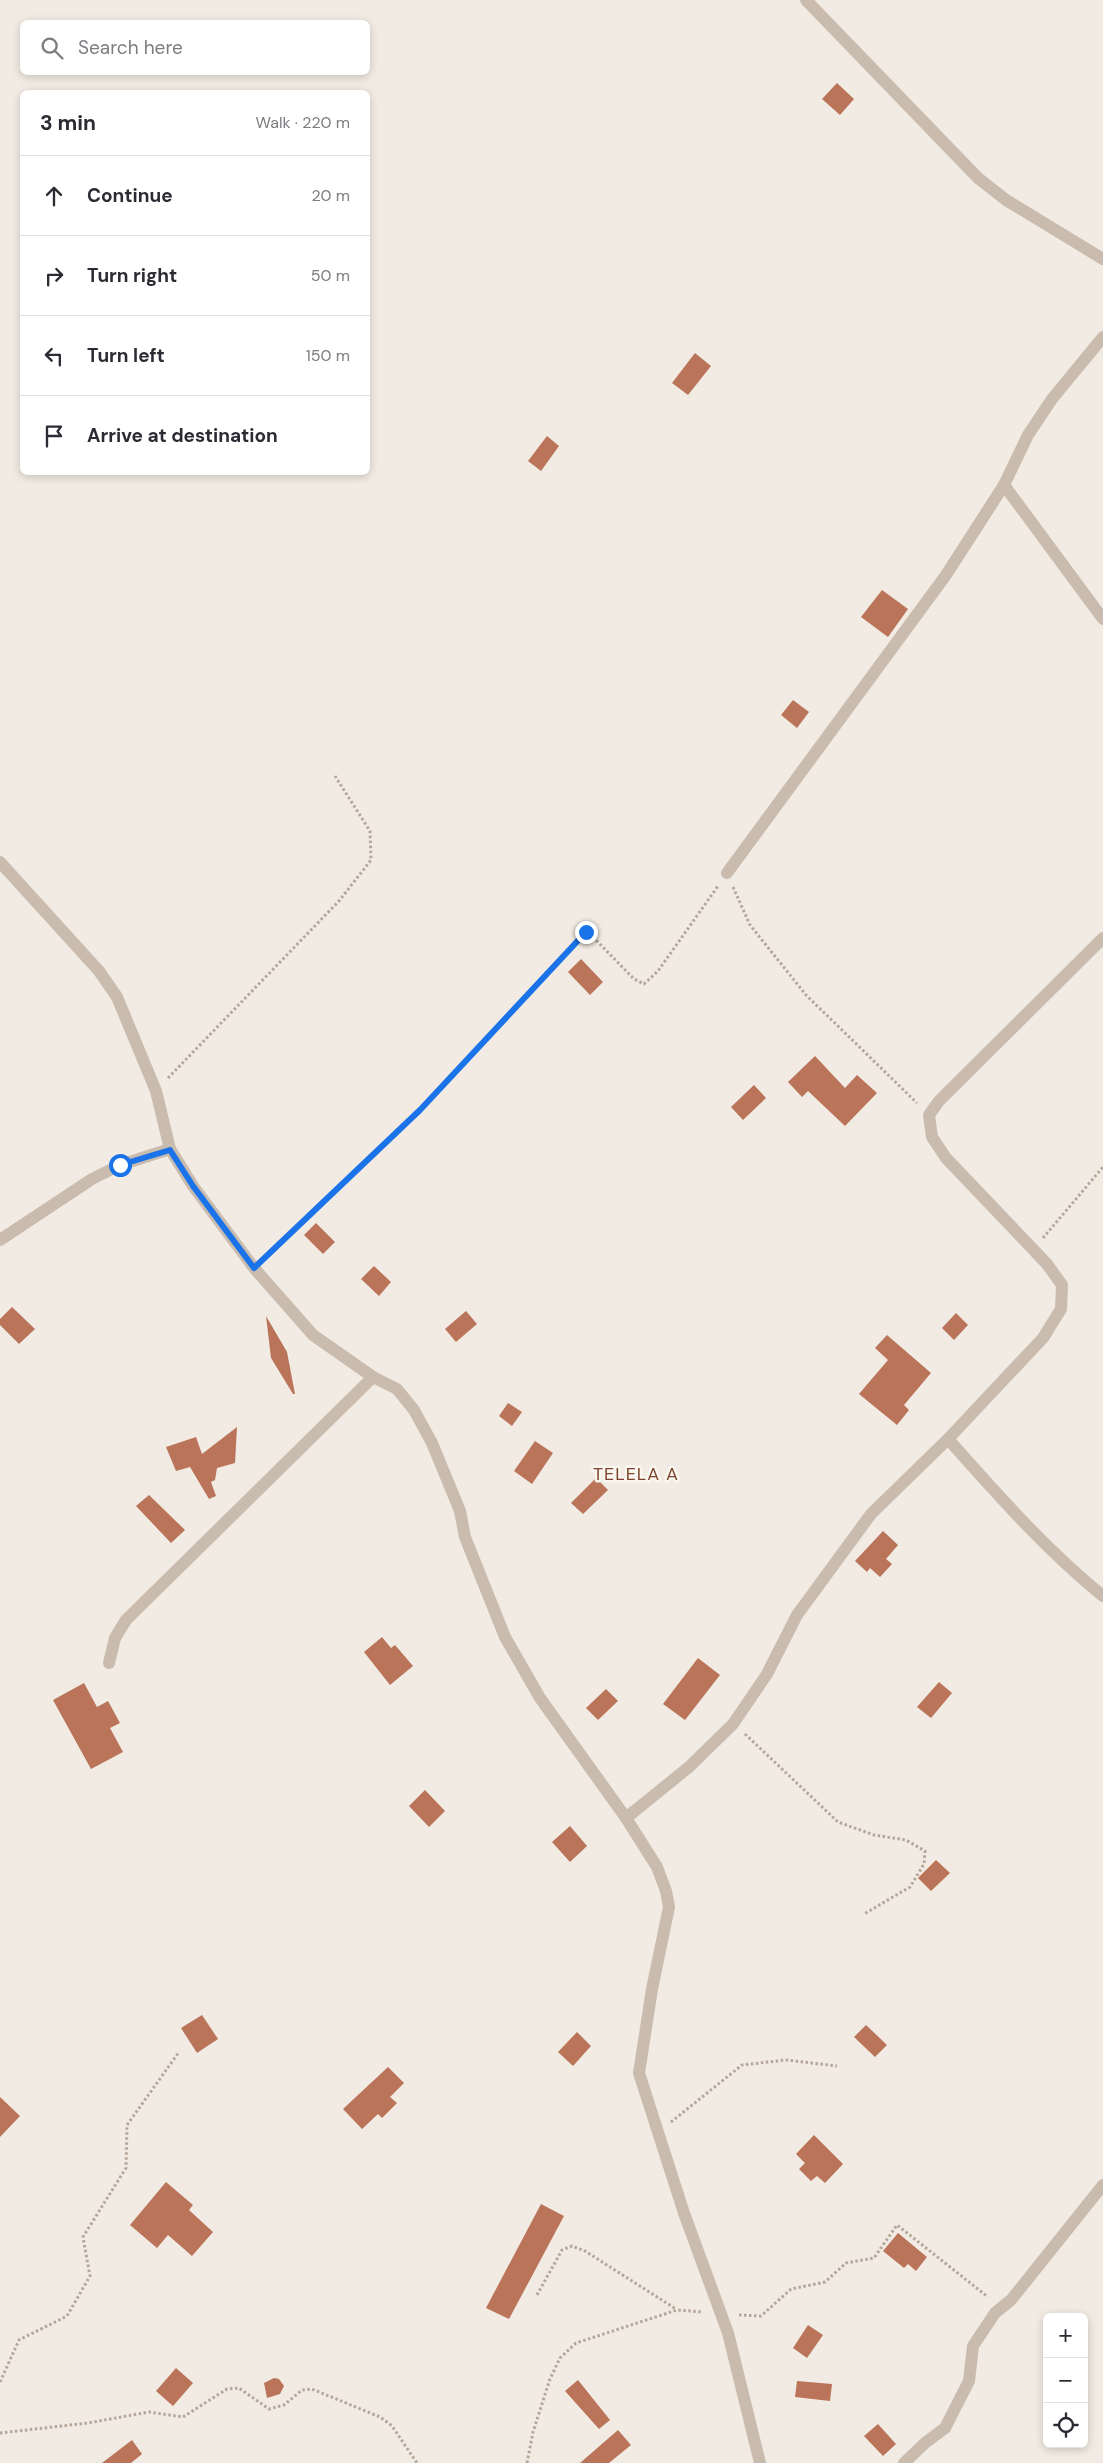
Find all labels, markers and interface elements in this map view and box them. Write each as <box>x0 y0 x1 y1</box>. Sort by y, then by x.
search box <box>20 20 370 75</box>
icon: search <box>38 34 66 62</box>
text: Search here <box>78 35 183 60</box>
text: 3 min <box>40 109 96 137</box>
text: Walk · 220 m <box>256 112 350 133</box>
icon: ahead <box>40 182 68 210</box>
text: Continue <box>87 183 173 208</box>
text: 20 m <box>311 185 350 206</box>
icon: right <box>40 262 68 290</box>
text: Turn right <box>87 263 177 288</box>
text: 50 m <box>311 265 350 286</box>
icon: left <box>40 342 68 370</box>
text: Turn left <box>87 343 165 368</box>
text: 150 m <box>306 345 350 366</box>
icon: arrive <box>40 422 68 450</box>
text: Arrive at destination <box>87 423 278 448</box>
route end <box>575 921 598 944</box>
route start <box>109 1154 132 1177</box>
district label: TELELA A <box>593 1462 679 1486</box>
map controls <box>1043 2313 1088 2448</box>
button: + <box>1043 2313 1088 2358</box>
button: − <box>1043 2358 1088 2403</box>
button: locate <box>1043 2403 1088 2448</box>

